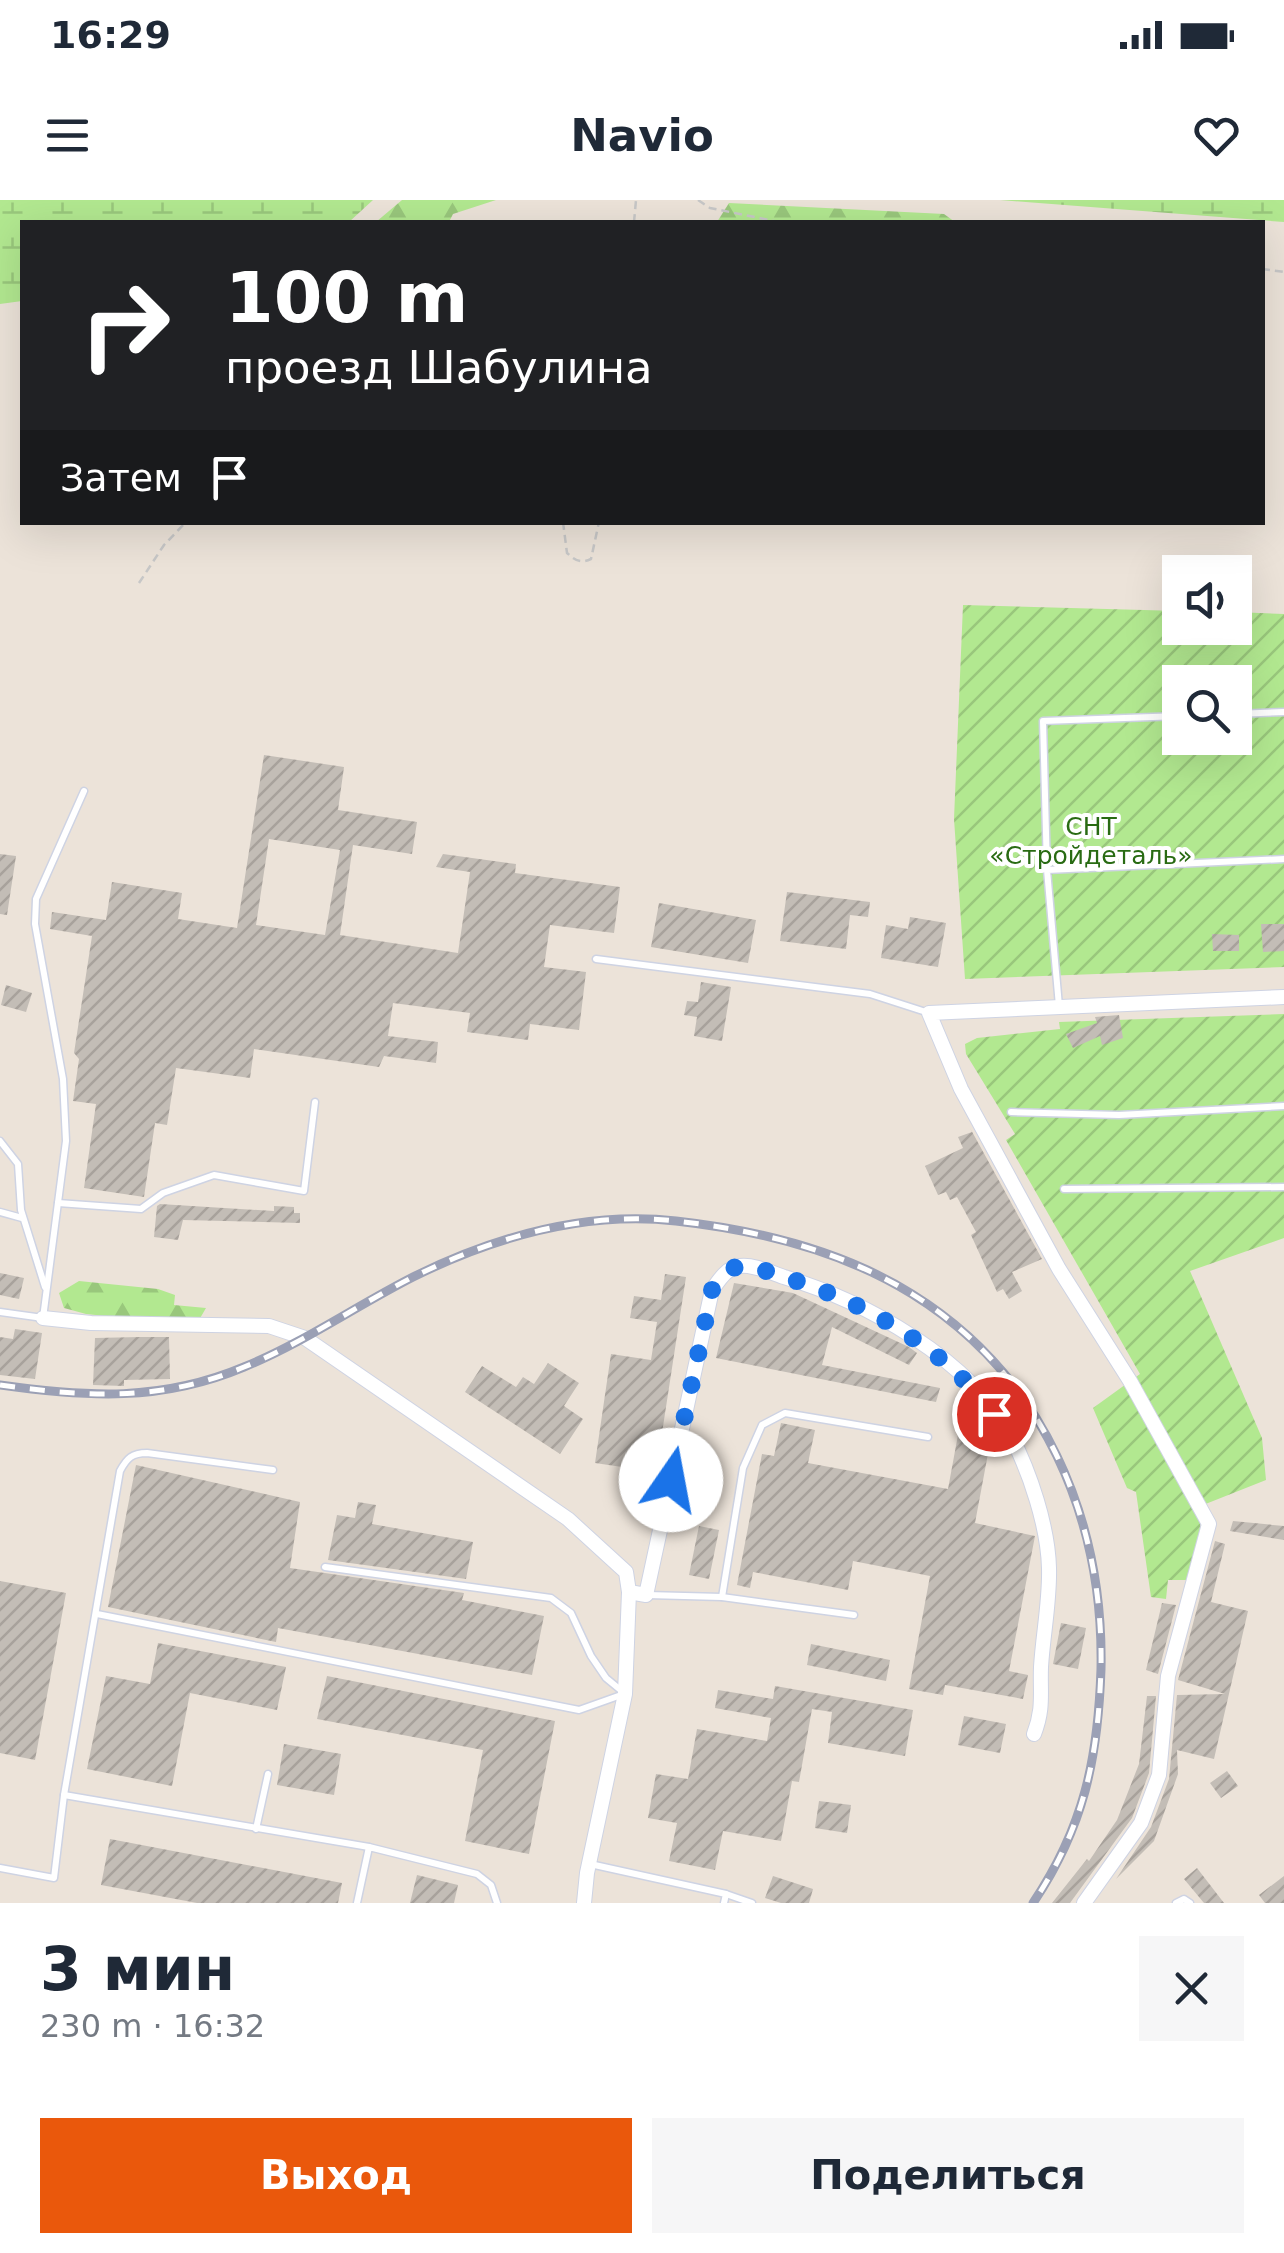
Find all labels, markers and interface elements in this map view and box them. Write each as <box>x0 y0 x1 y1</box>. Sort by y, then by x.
text: 16:29 <box>50 13 171 57</box>
icon: menu <box>40 108 95 163</box>
icon: heart <box>1189 108 1244 163</box>
text: Navio <box>570 109 714 162</box>
text: 100 m <box>225 257 468 339</box>
icon: right <box>60 260 190 390</box>
text: проезд Шабулина <box>225 341 653 394</box>
icon: arrive <box>202 450 257 505</box>
text: Затем <box>60 456 182 500</box>
map controls <box>1162 555 1252 755</box>
button: sound <box>1162 555 1252 645</box>
button: search <box>1162 665 1252 755</box>
park label: СНТ «Стройдеталь» <box>989 812 1193 870</box>
pin <box>952 1372 1037 1457</box>
icon: arrive <box>967 1387 1022 1442</box>
position arrow <box>619 1428 723 1532</box>
text: 3 мин <box>40 1934 235 2004</box>
button: close <box>1139 1936 1244 2041</box>
text: 230 m · 16:32 <box>40 2007 265 2045</box>
button: Выход <box>40 2118 632 2233</box>
button: Поделиться <box>652 2118 1244 2233</box>

